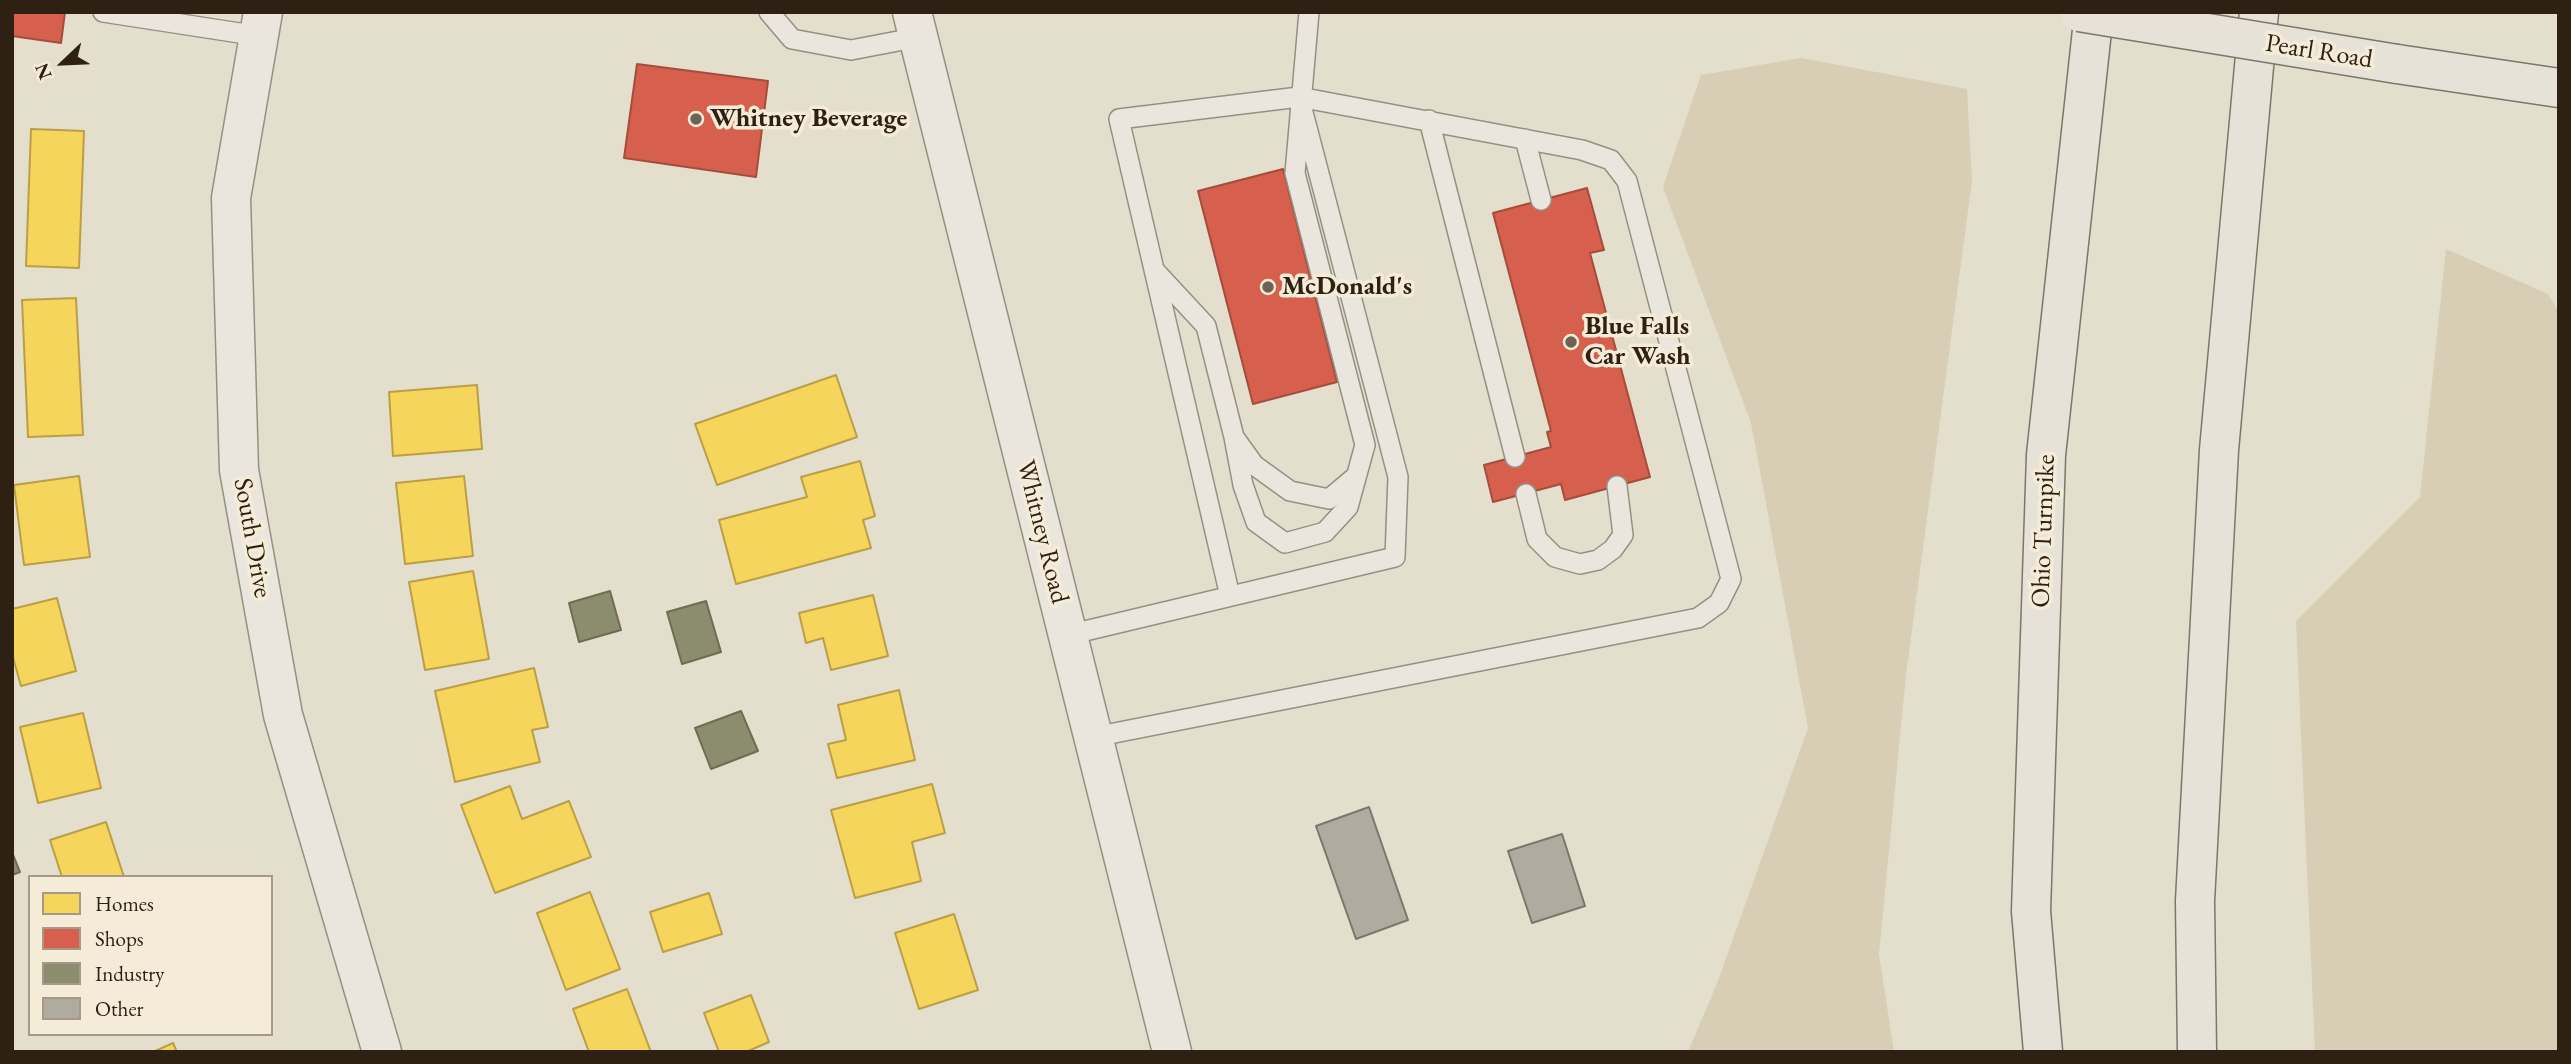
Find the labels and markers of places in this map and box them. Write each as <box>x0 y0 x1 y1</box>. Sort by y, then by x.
place label: Whitney Beverage <box>710 103 907 135</box>
marker: Whitney Beverage <box>688 111 704 127</box>
place label: McDonald's <box>1282 271 1412 303</box>
marker: McDonald's <box>1260 279 1276 295</box>
place label: Blue Falls Car Wash <box>1585 311 1690 372</box>
marker: Blue Falls Car Wash <box>1563 334 1579 350</box>

